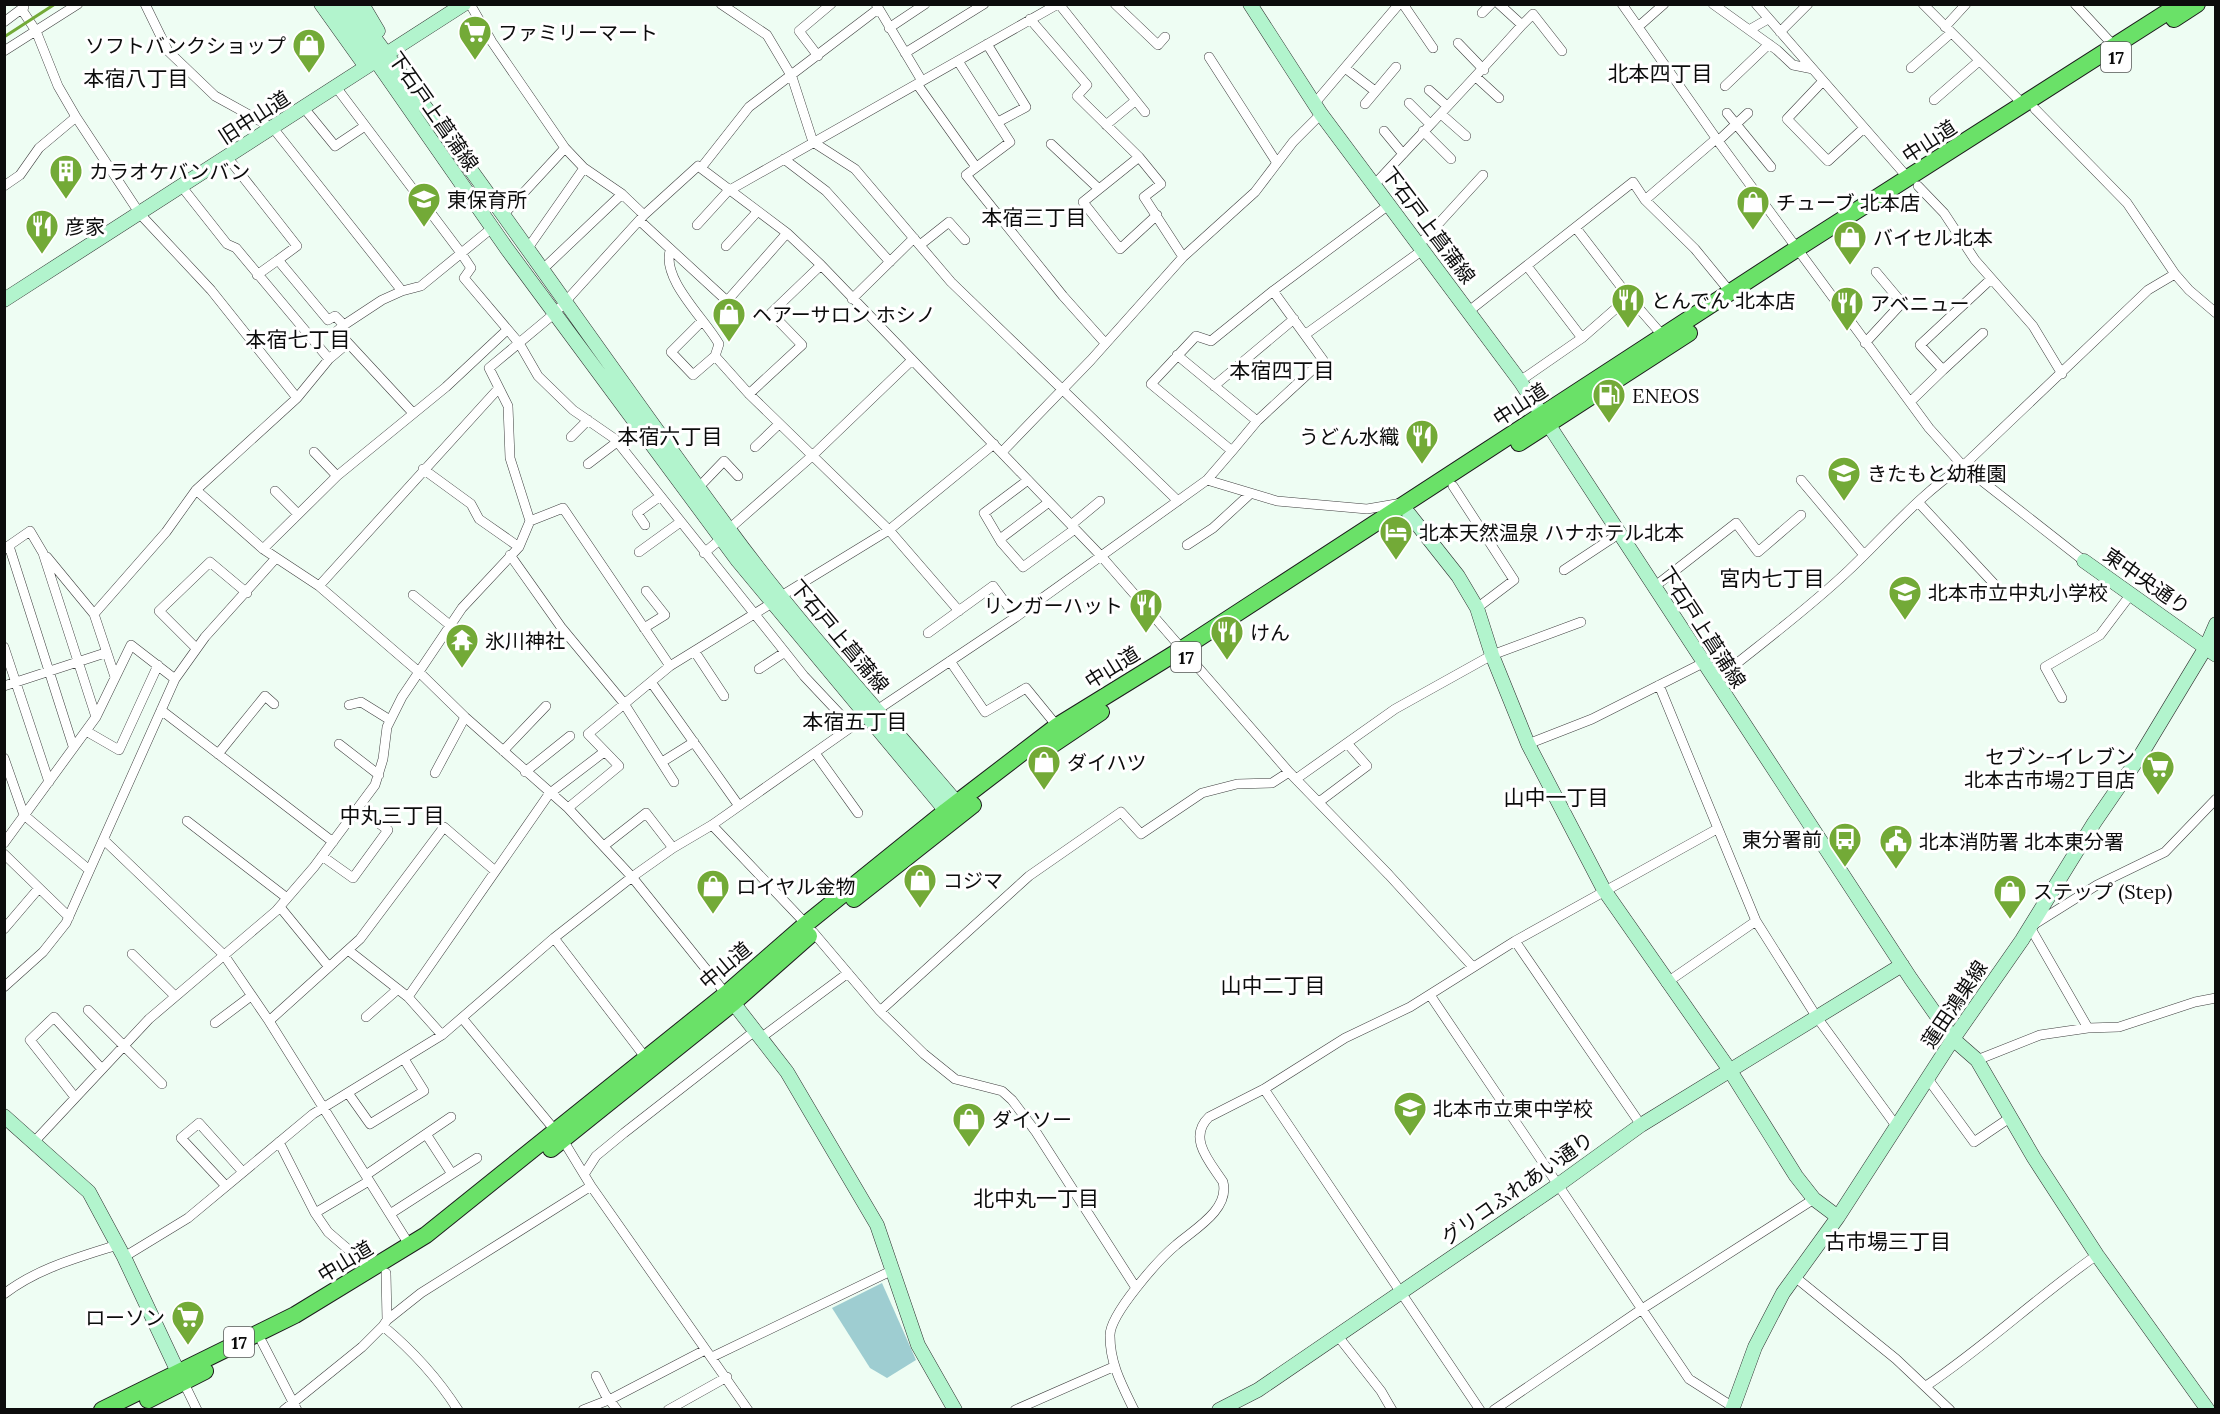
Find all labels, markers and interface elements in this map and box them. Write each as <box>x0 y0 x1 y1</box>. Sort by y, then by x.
supermarket icon: ファミリーマート <box>457 14 493 61</box>
place label: ファミリーマート <box>498 20 658 45</box>
shop icon: ソフトバンクショップ <box>291 27 327 74</box>
place label: ソフトバンクショップ <box>85 33 286 58</box>
road number: 17 <box>2101 42 2131 72</box>
street label: 下石戸上菖蒲線 <box>384 46 484 176</box>
district label: 北本四丁目 <box>1608 60 1713 87</box>
district label: 本宿八丁目 <box>84 65 189 92</box>
street label: 旧中山道 <box>214 85 294 149</box>
street label: 中山道 <box>1897 114 1961 168</box>
building icon: カラオケバンバン <box>48 153 84 200</box>
place label: カラオケバンバン <box>89 159 250 184</box>
street label: 下石戸上菖蒲線 <box>1377 162 1481 288</box>
school or university icon: 東保育所 <box>406 181 442 228</box>
shop icon: チューブ 北本店 <box>1735 184 1771 231</box>
place label: 東保育所 <box>447 187 527 212</box>
place label: チューブ 北本店 <box>1776 190 1920 215</box>
district label: 本宿三丁目 <box>982 204 1087 231</box>
restaurant icon: 彦家 <box>24 208 60 255</box>
place label: 彦家 <box>65 214 105 239</box>
shop icon: バイセル北本 <box>1832 219 1868 266</box>
place label: バイセル北本 <box>1873 225 1993 250</box>
restaurant icon: とんでん 北本店 <box>1610 282 1646 329</box>
restaurant icon: アベニュー <box>1829 285 1865 332</box>
place label: とんでん 北本店 <box>1651 288 1795 313</box>
place label: アベニュー <box>1870 291 1970 316</box>
shop icon: ヘアーサロン ホシノ <box>711 296 747 343</box>
place label: ヘアーサロン ホシノ <box>752 302 936 327</box>
district label: 本宿七丁目 <box>246 326 351 353</box>
district label: 本宿四丁目 <box>1230 357 1335 384</box>
street label: 中山道 <box>1488 377 1552 431</box>
fuel station icon: ENEOS <box>1591 377 1627 424</box>
place label: ENEOS <box>1632 383 1699 408</box>
restaurant icon: うどん水織 <box>1404 418 1440 465</box>
district label: 本宿六丁目 <box>618 423 723 450</box>
place label: うどん水織 <box>1299 424 1399 449</box>
school or university icon: きたもと幼稚園 <box>1826 455 1862 502</box>
place label: きたもと幼稚園 <box>1867 461 2007 486</box>
hotel icon: 北本天然温泉 ハナホテル北本 <box>1378 514 1414 561</box>
place label: 北本天然温泉 ハナホテル北本 <box>1419 520 1684 545</box>
street label: 東中央通り <box>2099 542 2195 620</box>
street label: 下石戸上菖蒲線 <box>1654 561 1752 693</box>
district label: 宮内七丁目 <box>1720 565 1825 592</box>
street label: 下石戸上菖蒲線 <box>785 574 895 698</box>
school or university icon: 北本市立中丸小学校 <box>1887 574 1923 621</box>
place label: 北本市立中丸小学校 <box>1928 580 2108 605</box>
restaurant icon: リンガーハット <box>1128 587 1164 634</box>
place label: リンガーハット <box>983 593 1123 618</box>
restaurant icon: けん <box>1209 614 1245 661</box>
place label: けん <box>1250 620 1290 645</box>
temple icon: 氷川神社 <box>444 622 480 669</box>
place label: 氷川神社 <box>485 628 565 653</box>
street label: 中山道 <box>1080 641 1144 693</box>
road number: 17 <box>1171 642 1201 672</box>
district label: 本宿五丁目 <box>803 708 908 735</box>
shop icon: ダイハツ <box>1026 744 1062 791</box>
place label: セブン-イレブン 北本古市場2丁目店 <box>1964 744 2135 792</box>
supermarket icon: セブン-イレブン 北本古市場2丁目店 <box>2140 749 2176 796</box>
place label: ダイハツ <box>1067 750 1147 775</box>
district label: 山中一丁目 <box>1504 784 1609 811</box>
district label: 中丸三丁目 <box>340 802 445 829</box>
bus stop icon: 東分署前 <box>1827 821 1863 868</box>
public building icon: 北本消防署 北本東分署 <box>1878 823 1914 870</box>
place label: 東分署前 <box>1742 827 1822 852</box>
place label: 北本消防署 北本東分署 <box>1919 829 2124 854</box>
shop icon: コジマ <box>902 862 938 909</box>
shop icon: ロイヤル金物 <box>695 868 731 915</box>
place label: コジマ <box>943 868 1003 893</box>
shop icon: ステップ (Step) <box>1992 873 2028 920</box>
place label: ロイヤル金物 <box>736 874 855 899</box>
place label: ステップ (Step) <box>2033 879 2172 905</box>
street label: 中山道 <box>694 936 756 994</box>
street label: 蓮田鴻巣線 <box>1916 956 1992 1052</box>
district label: 山中二丁目 <box>1221 972 1326 999</box>
school or university icon: 北本市立東中学校 <box>1392 1090 1428 1137</box>
place label: 北本市立東中学校 <box>1433 1096 1593 1121</box>
shop icon: ダイソー <box>951 1101 987 1148</box>
place label: ダイソー <box>992 1107 1072 1132</box>
street label: グリコふれあい通り <box>1436 1126 1598 1250</box>
district label: 北中丸一丁目 <box>973 1185 1099 1212</box>
district label: 古市場三丁目 <box>1825 1228 1951 1255</box>
street label: 中山道 <box>313 1235 377 1287</box>
supermarket icon: ローソン <box>170 1299 206 1346</box>
place label: ローソン <box>85 1305 165 1330</box>
road number: 17 <box>224 1327 254 1357</box>

